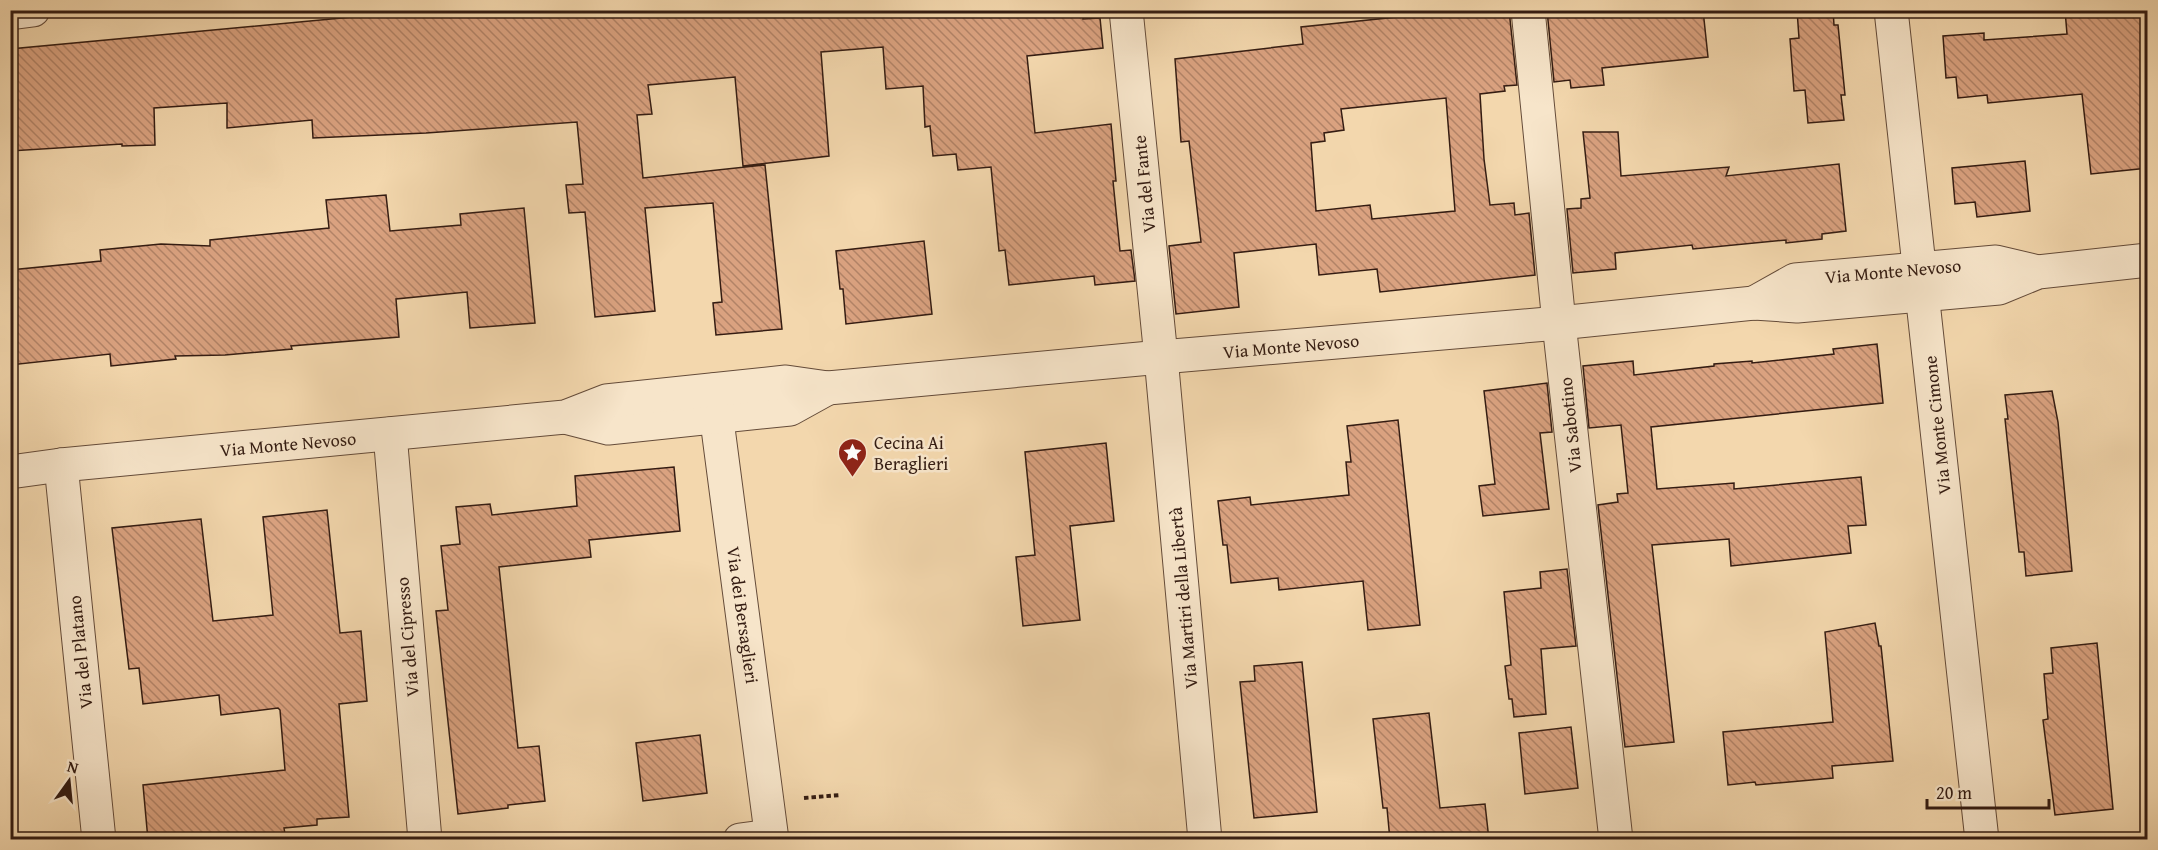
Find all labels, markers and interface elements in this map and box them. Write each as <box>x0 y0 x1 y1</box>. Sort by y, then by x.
street label: Via del Fante <box>1125 134 1163 234</box>
street label: Via Monte Nevoso <box>1824 252 1962 290</box>
street label: Via Monte Nevoso <box>1222 327 1360 365</box>
street label: Via Monte Cimone <box>1916 354 1958 496</box>
street label: Via Sabotino <box>1552 376 1588 474</box>
street label: Via Monte Nevoso <box>219 425 357 463</box>
place label: Cecina Ai Beraglieri <box>874 429 948 477</box>
place icon: Cecina Ai Beraglieri <box>837 436 869 478</box>
street label: Via Martiri della Libertà <box>1162 506 1204 690</box>
street label: Via dei Bersaglieri <box>720 545 766 685</box>
street label: Via del Cipresso <box>388 576 426 698</box>
street label: Via del Platano <box>61 594 99 710</box>
north arrow <box>39 751 99 811</box>
text: N <box>65 754 81 780</box>
scale bar <box>1927 772 2048 810</box>
text: 20 m <box>1936 779 1972 806</box>

